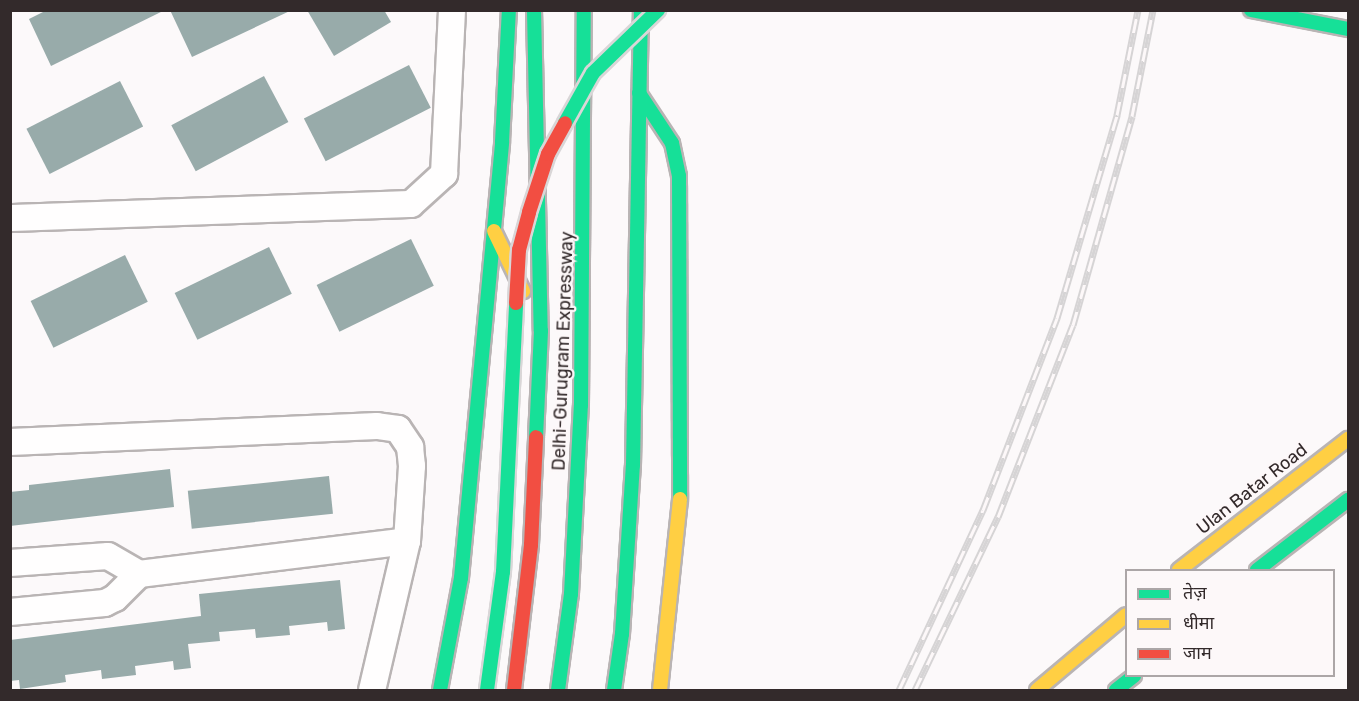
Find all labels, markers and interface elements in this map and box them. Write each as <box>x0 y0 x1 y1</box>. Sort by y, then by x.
street label: Delhi-Gurugram Expressway <box>548 231 578 471</box>
street label: Ulan Batar Road <box>1192 439 1312 539</box>
legend <box>1125 569 1335 677</box>
text: तेज़ <box>1183 582 1207 604</box>
text: धीमा <box>1183 612 1214 634</box>
text: जाम <box>1183 642 1212 664</box>

